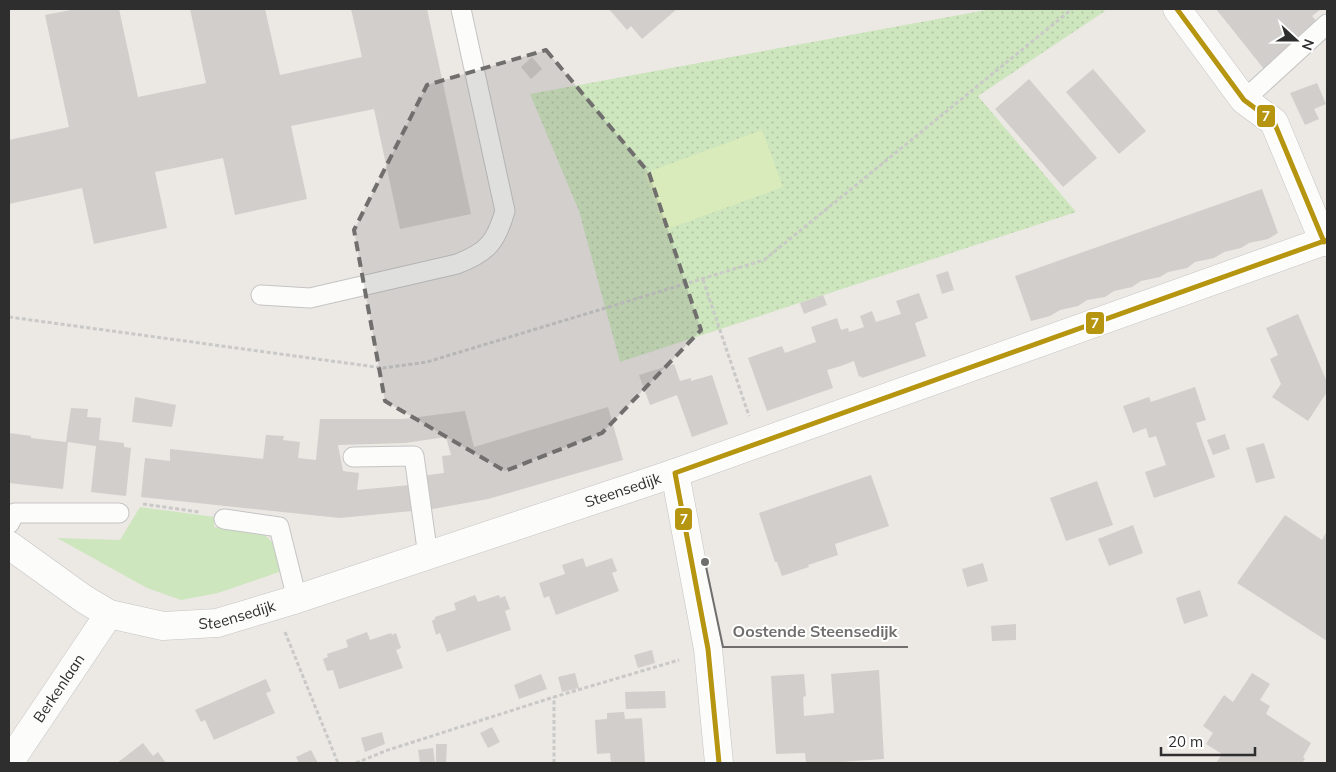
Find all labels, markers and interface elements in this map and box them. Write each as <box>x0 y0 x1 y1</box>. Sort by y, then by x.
north arrow <box>1271 15 1321 65</box>
text: N <box>1298 36 1318 53</box>
line badge: 7 <box>1256 104 1276 128</box>
text: 7 <box>1262 107 1270 125</box>
line badge: 7 <box>1085 311 1105 335</box>
text: 7 <box>1091 314 1099 332</box>
street label: Steensedijk <box>582 468 664 511</box>
line badge: 7 <box>674 507 693 531</box>
text: 7 <box>680 510 688 528</box>
street label: Steensedijk <box>198 596 278 633</box>
callout: Oostende Steensedijk <box>723 616 908 647</box>
text: Oostende Steensedijk <box>733 621 899 641</box>
street label: Berkenlaan <box>29 650 89 726</box>
scale bar <box>1161 724 1255 756</box>
text: 20 m <box>1168 732 1203 751</box>

